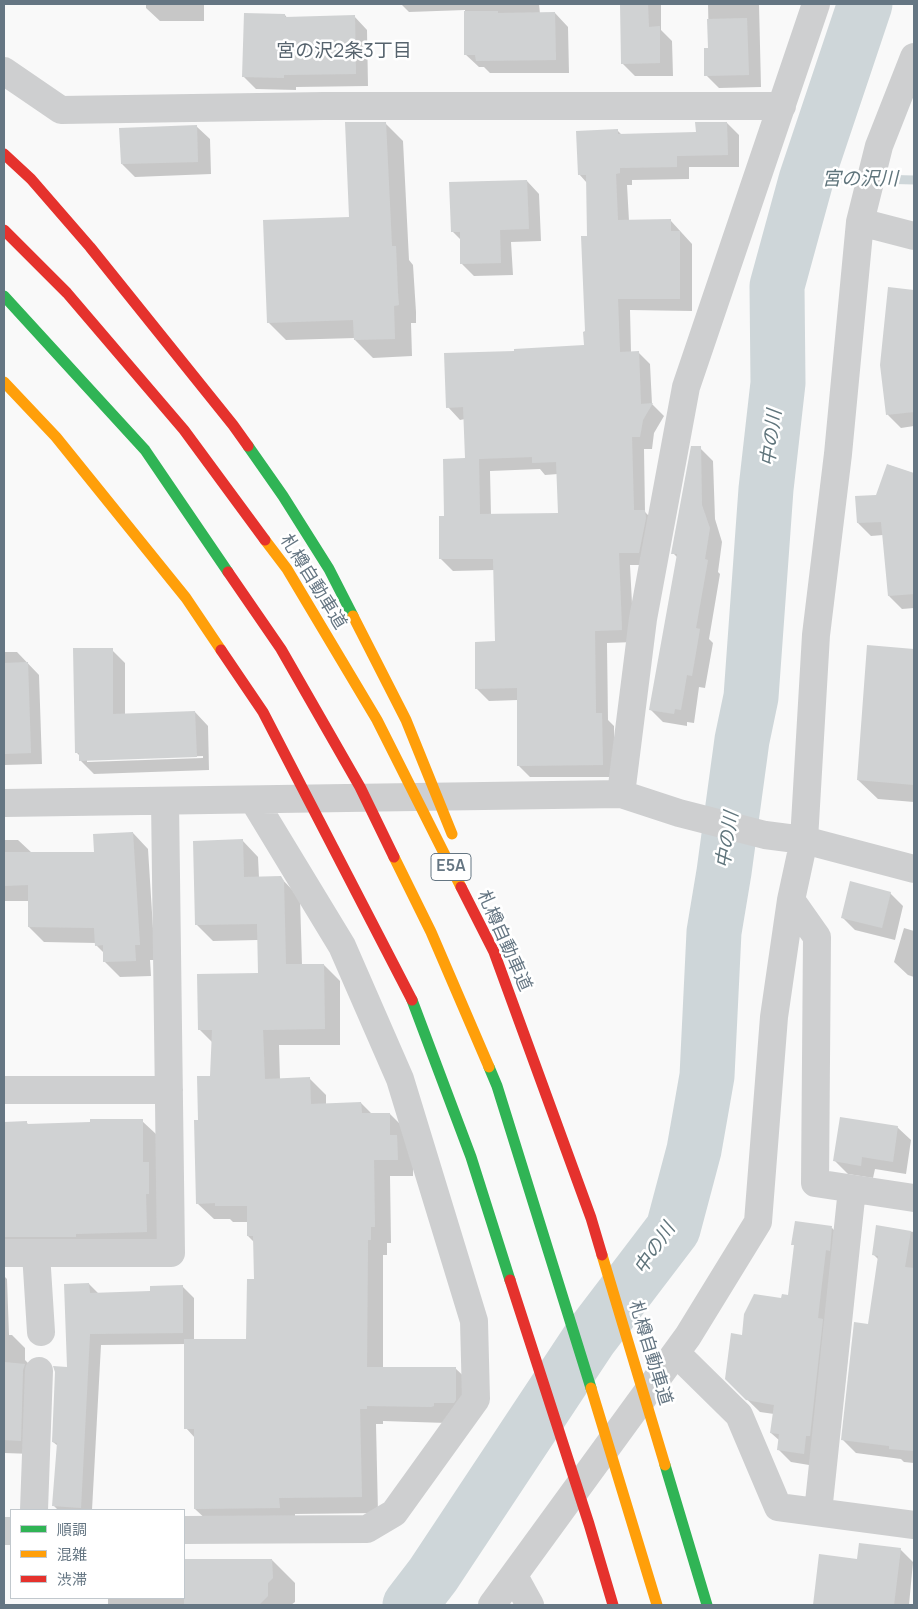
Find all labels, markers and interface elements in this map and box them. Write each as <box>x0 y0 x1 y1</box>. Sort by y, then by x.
district label: 宮の沢2条3丁目 <box>276 41 412 63</box>
water label: 宮の沢川 <box>822 169 898 191</box>
water label: 中の川 <box>757 408 787 468</box>
street label: 札樽自動車道 <box>275 530 351 634</box>
water label: 中の川 <box>712 810 744 870</box>
road number: E5A <box>431 854 471 880</box>
street label: 札樽自動車道 <box>472 887 536 995</box>
water label: 中の川 <box>630 1219 680 1279</box>
street label: 札樽自動車道 <box>624 1298 676 1408</box>
legend <box>10 1509 185 1599</box>
text: 順調 <box>57 1519 87 1540</box>
text: 混雑 <box>57 1544 87 1565</box>
text: 渋滞 <box>57 1569 87 1590</box>

